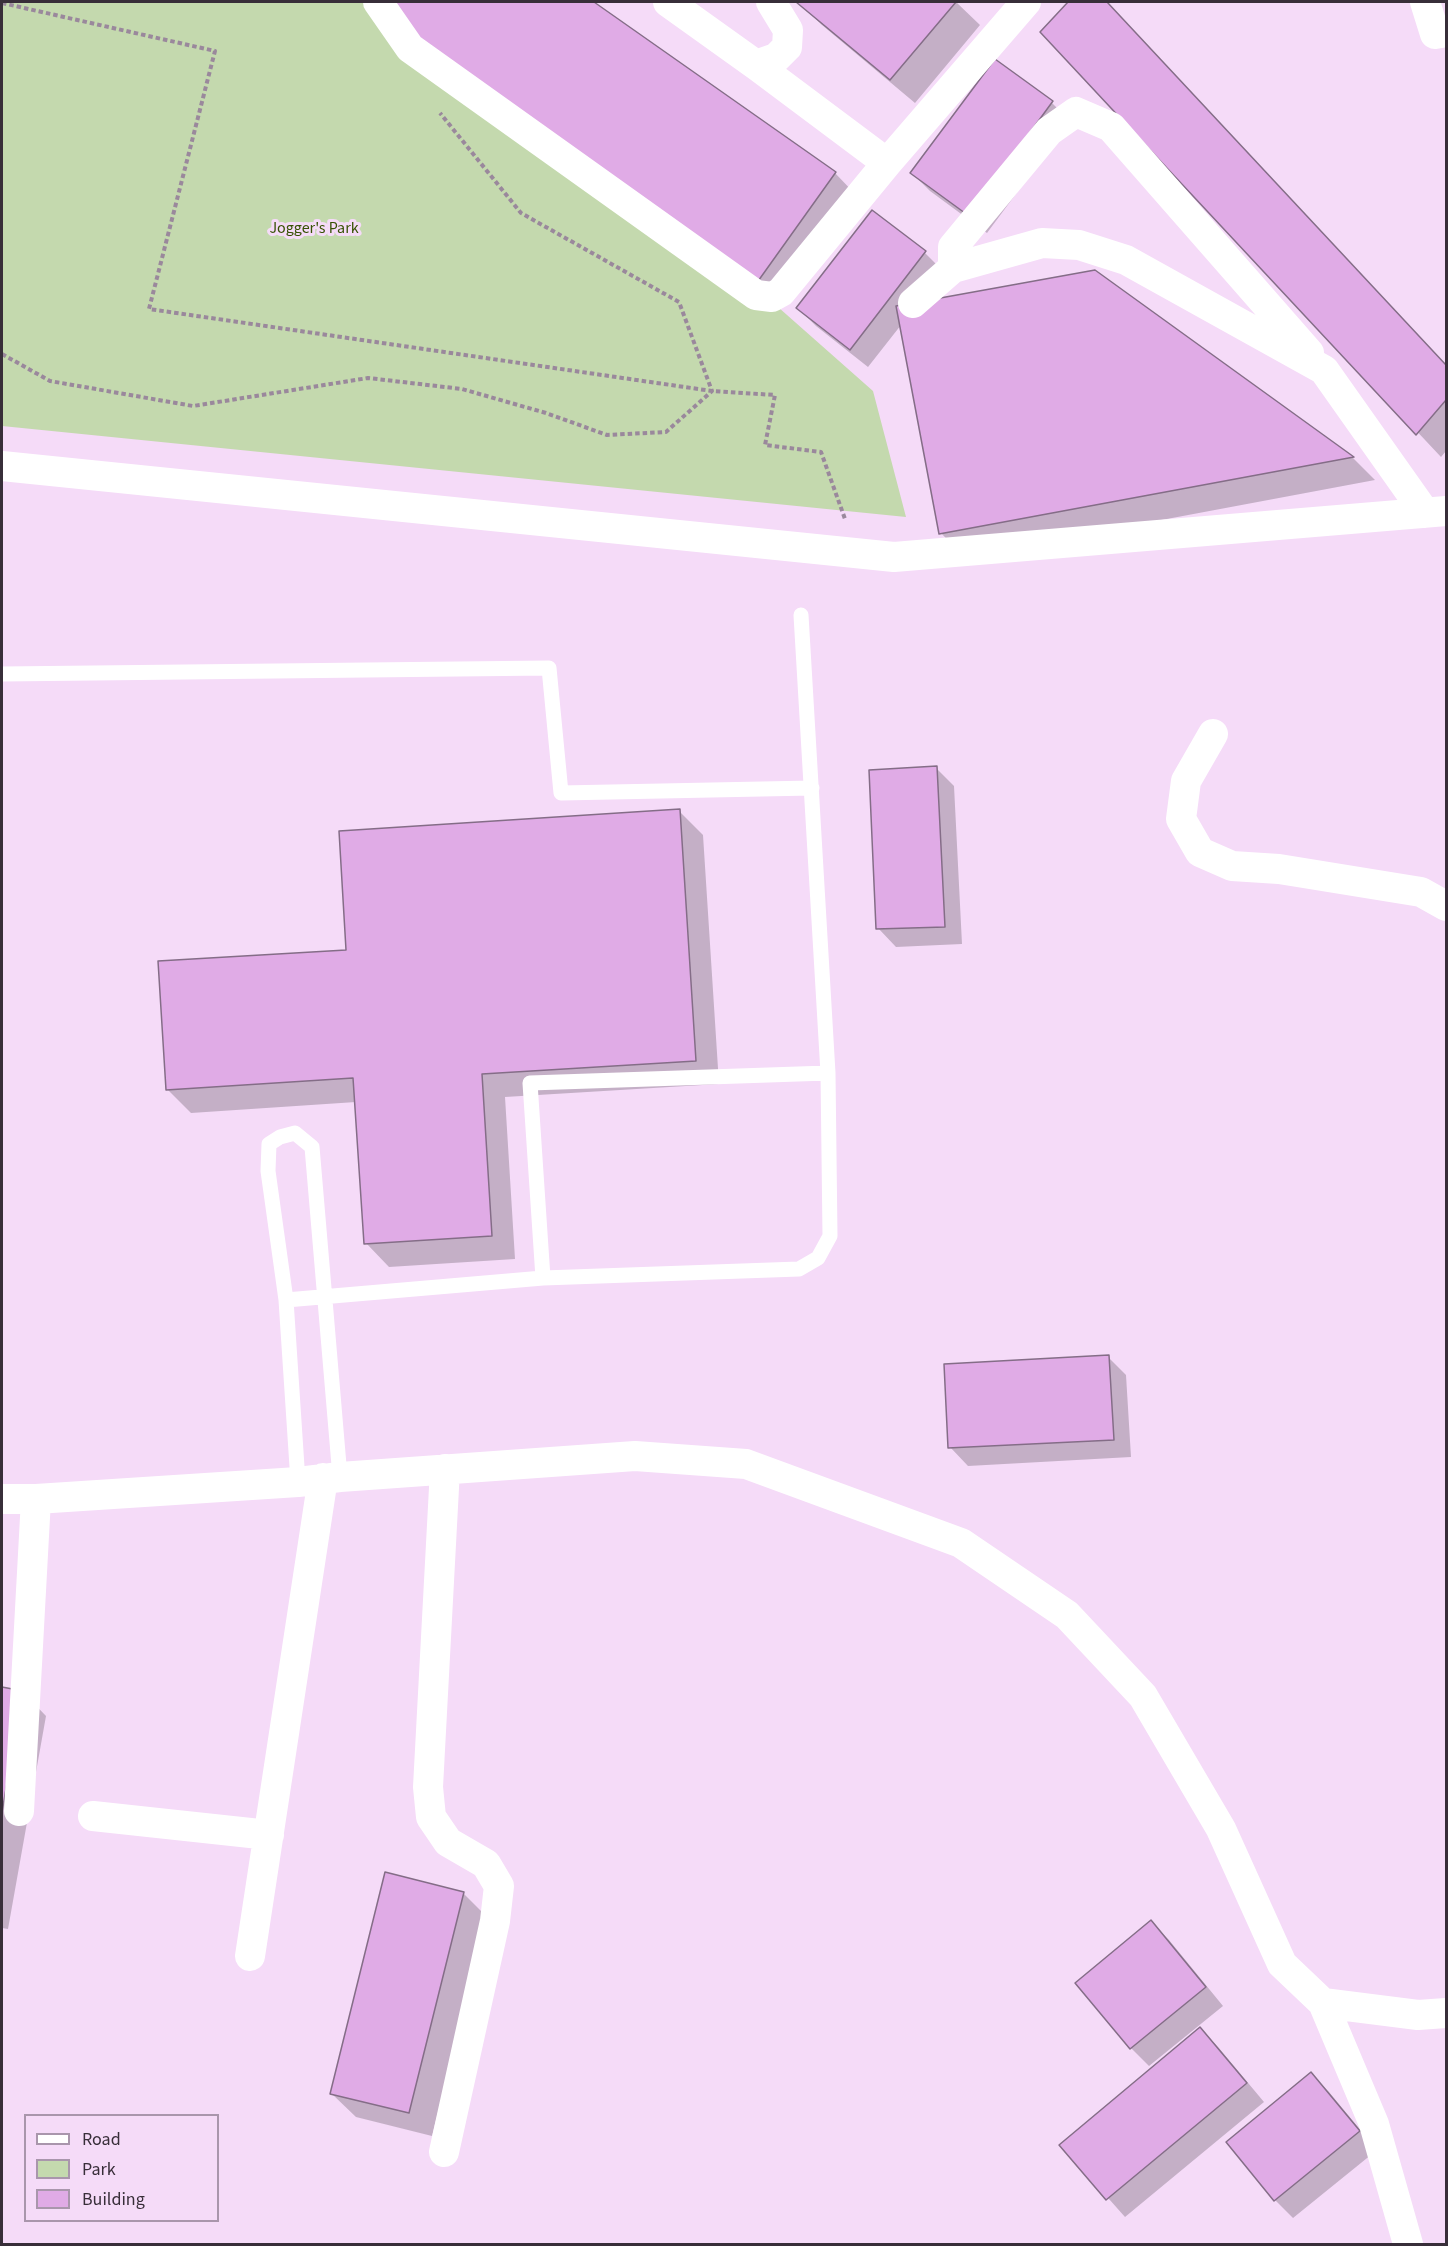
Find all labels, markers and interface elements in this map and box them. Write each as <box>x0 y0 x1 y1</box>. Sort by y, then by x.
park label: Jogger's Park <box>269 219 359 239</box>
legend <box>24 2114 219 2222</box>
text: Road <box>82 2127 121 2152</box>
text: Park <box>82 2157 116 2182</box>
text: Building <box>82 2187 145 2212</box>

